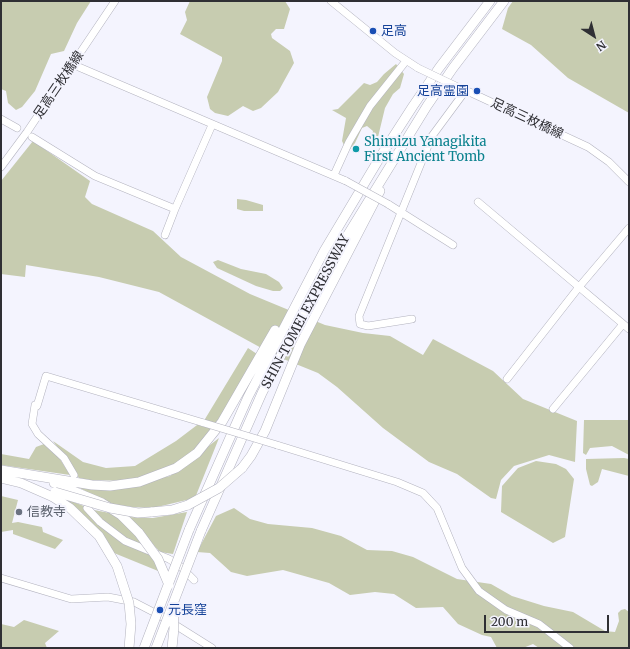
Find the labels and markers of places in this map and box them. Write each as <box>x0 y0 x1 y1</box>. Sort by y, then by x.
place label: 足高 <box>381 23 407 39</box>
marker: 足高 <box>368 26 378 36</box>
place label: 足高霊園 <box>417 83 469 99</box>
marker: 足高霊園 <box>472 86 482 96</box>
place label: Shimizu Yanagikita First Ancient Tomb <box>364 134 487 165</box>
marker: Shimizu Yanagikita First Ancient Tomb <box>351 144 361 154</box>
place label: 信教寺 <box>27 504 66 520</box>
marker: 信教寺 <box>14 507 24 517</box>
place label: 元長窪 <box>168 602 207 618</box>
marker: 元長窪 <box>155 605 165 615</box>

